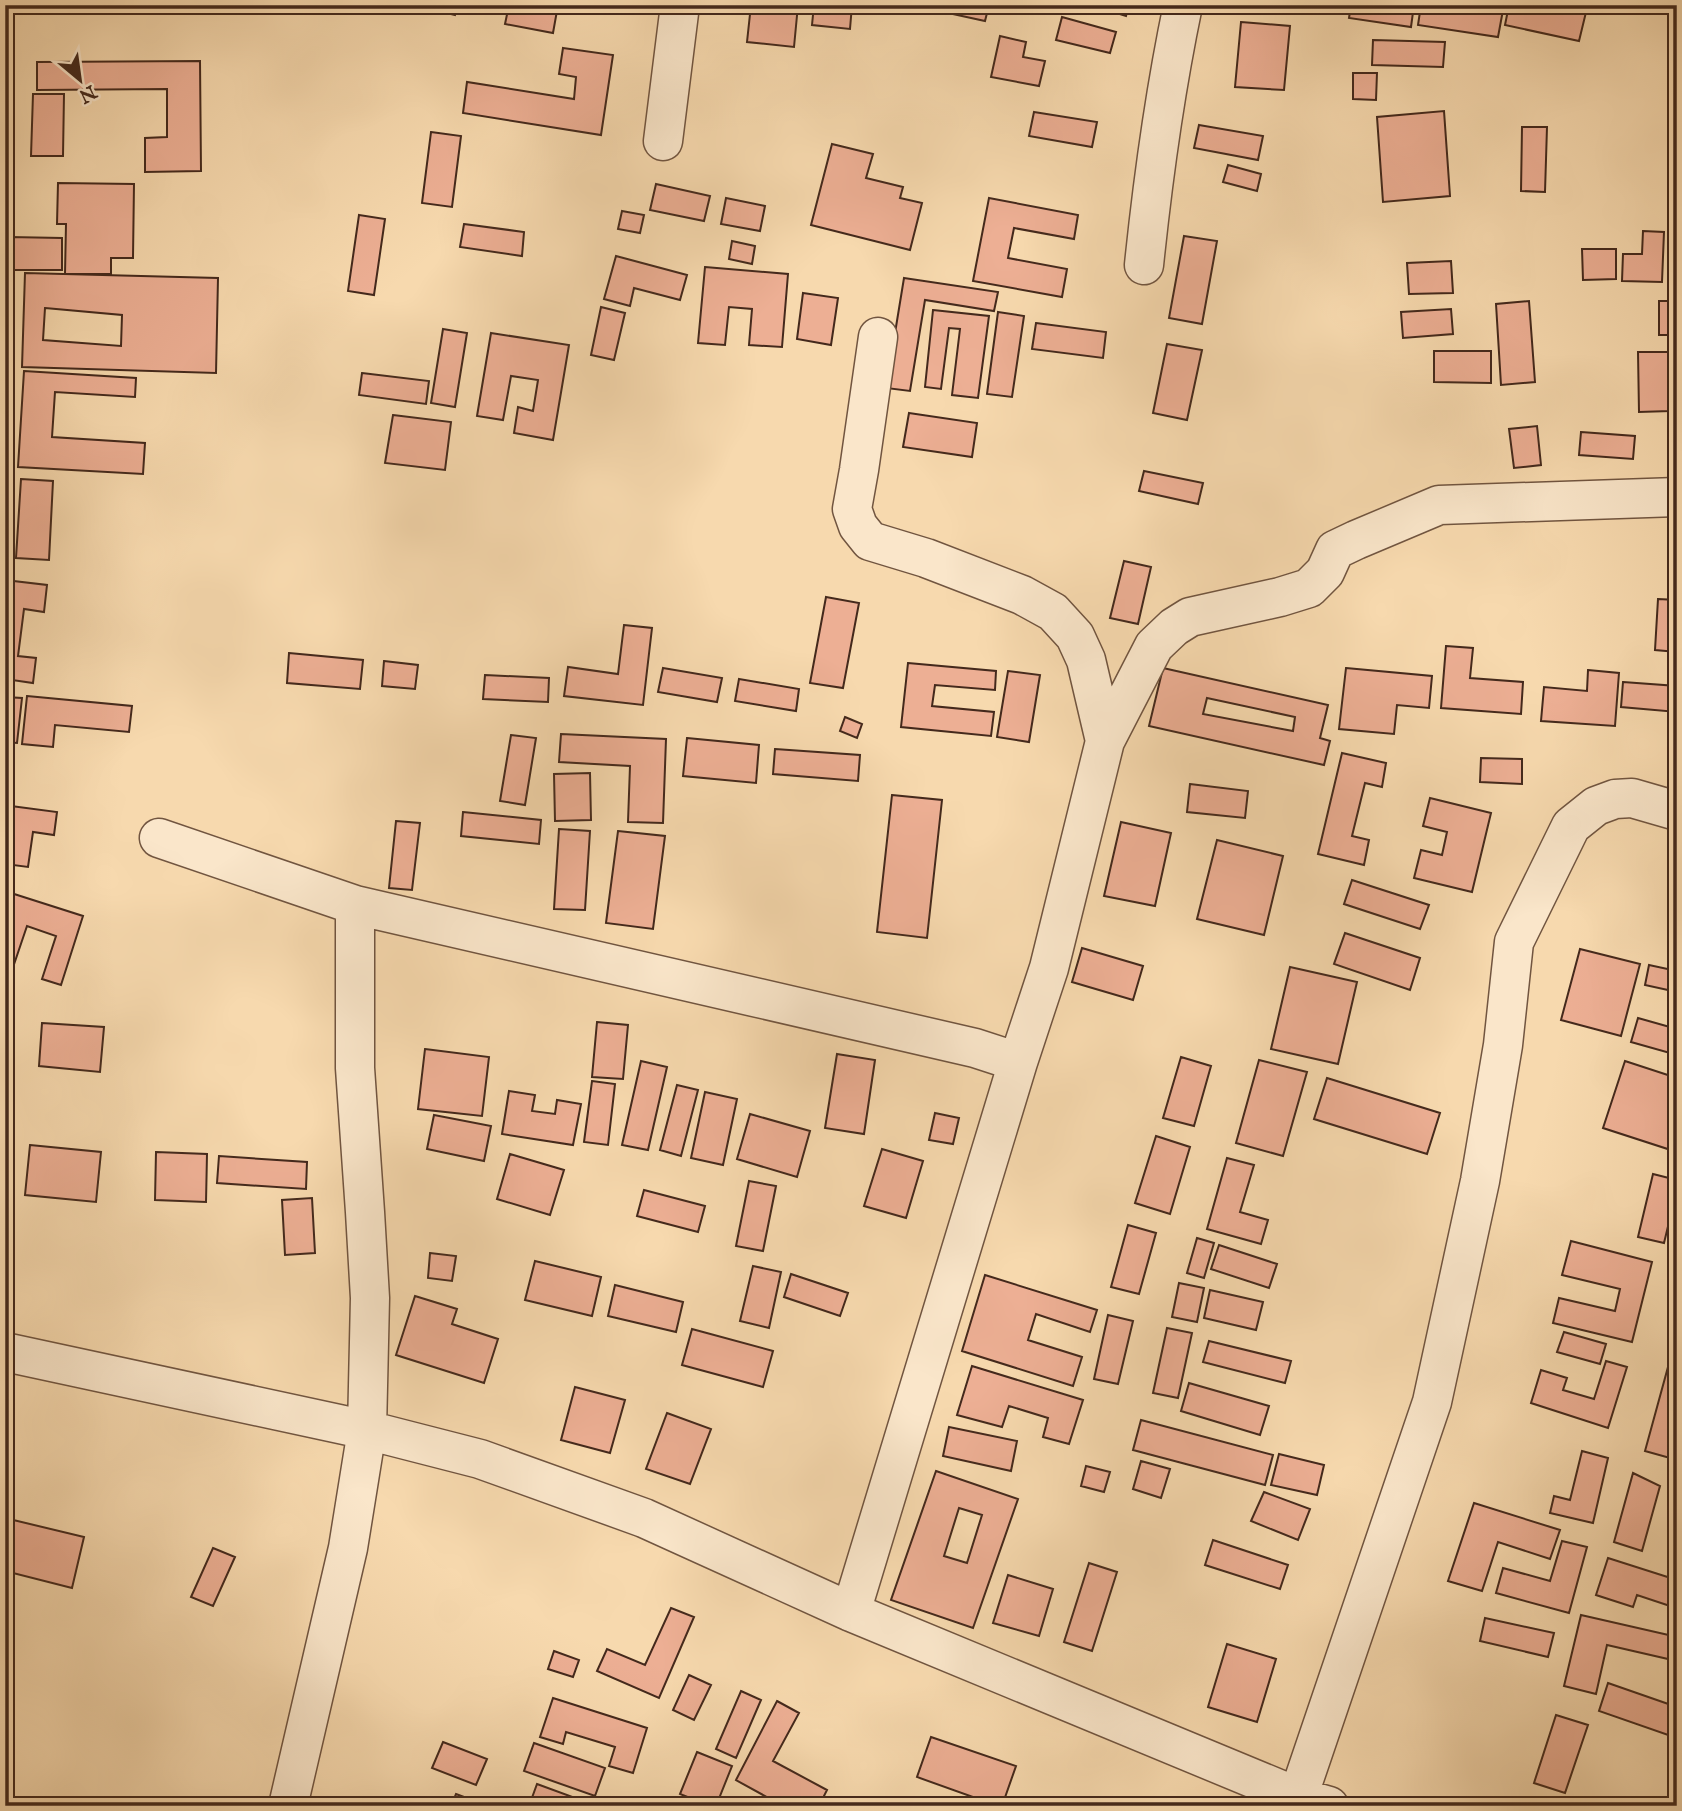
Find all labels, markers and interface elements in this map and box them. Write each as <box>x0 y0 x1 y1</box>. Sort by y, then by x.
north arrow <box>46 46 116 116</box>
text: N <box>74 78 101 108</box>

